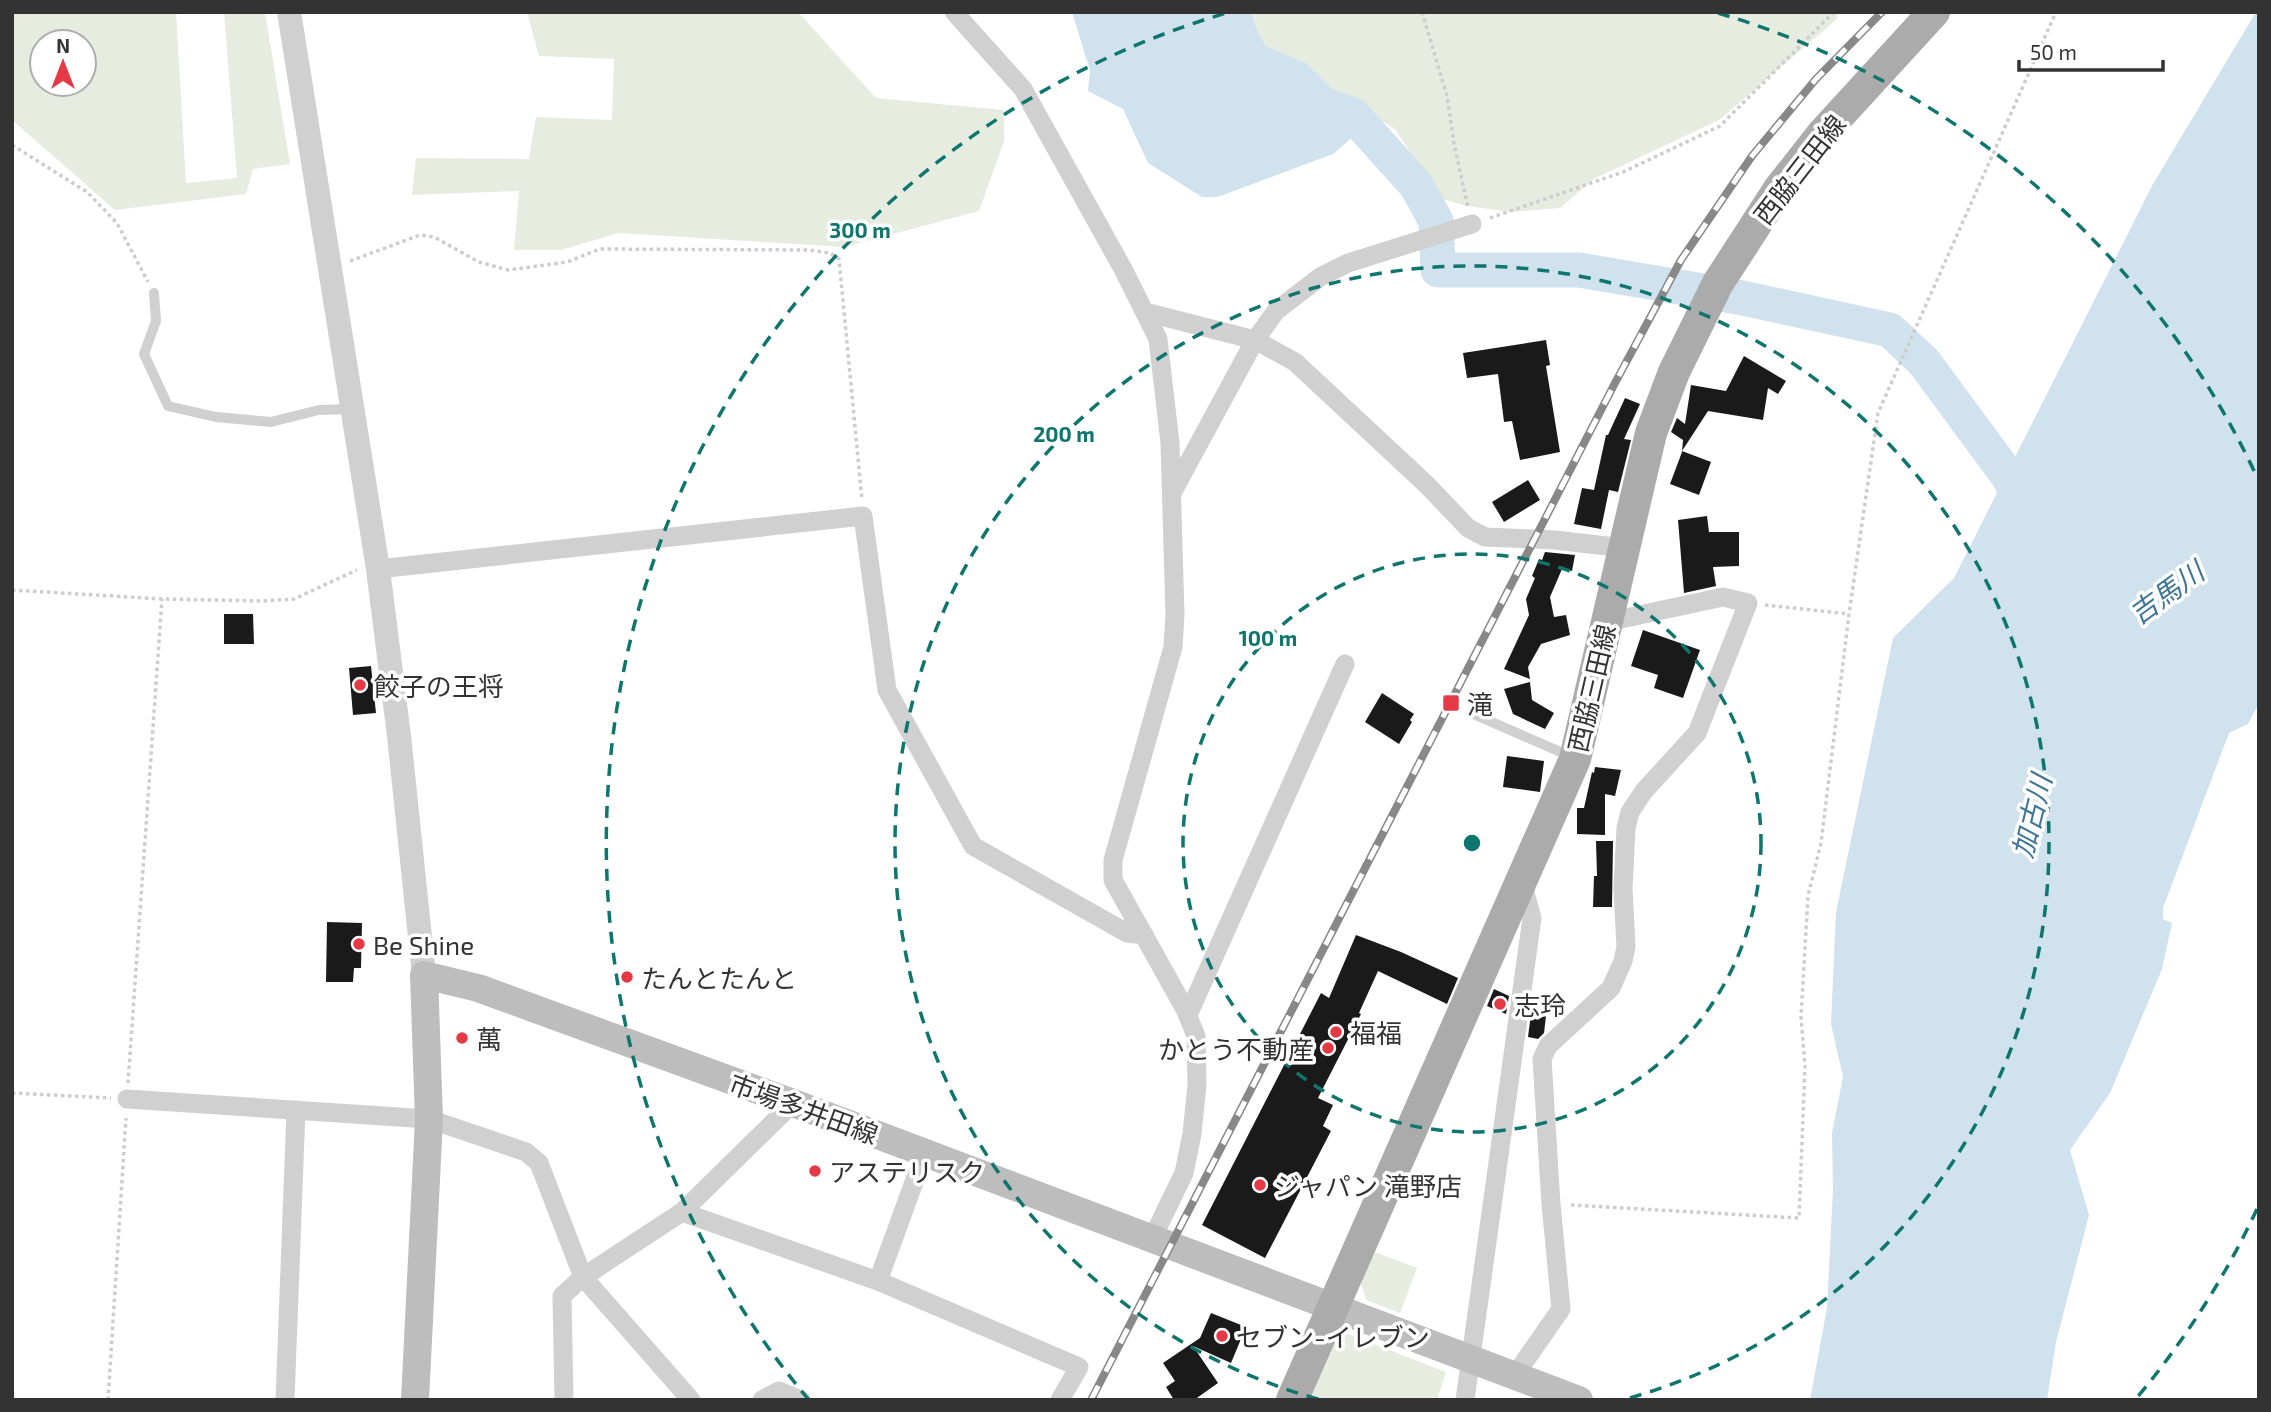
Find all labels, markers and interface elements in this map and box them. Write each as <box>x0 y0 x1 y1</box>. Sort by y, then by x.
north arrow <box>28 28 98 98</box>
scale bar <box>2019 28 2162 72</box>
text: N <box>56 34 70 57</box>
text: 50 m <box>2030 39 2077 64</box>
street label: 西脇三田線 <box>1747 108 1851 230</box>
text: 300 m <box>829 217 891 242</box>
text: 200 m <box>1033 421 1095 446</box>
water label: 吉馬川 <box>2122 552 2212 630</box>
street label: 西脇三田線 <box>1561 621 1621 755</box>
text: 100 m <box>1239 625 1297 650</box>
place label: 餃子の王将 <box>374 670 504 701</box>
marker: 餃子の王将 <box>352 677 368 693</box>
place label: 滝 <box>1467 688 1493 719</box>
marker: 滝 <box>1441 693 1461 713</box>
water label: 加古川 <box>2004 768 2058 861</box>
centre of rings <box>1460 831 1484 855</box>
place label: Be Shine <box>373 929 474 960</box>
marker: Be Shine <box>351 936 367 952</box>
place label: たんとたんと <box>641 962 797 993</box>
marker: たんとたんと <box>619 969 635 985</box>
place label: 志玲 <box>1514 989 1566 1020</box>
marker: 志玲 <box>1492 996 1508 1012</box>
place label: 福福 <box>1350 1017 1402 1048</box>
place label: 萬 <box>476 1023 502 1054</box>
marker: 福福 <box>1328 1024 1344 1040</box>
marker: 萬 <box>454 1030 470 1046</box>
place label: かとう不動産 <box>1158 1033 1314 1064</box>
marker: かとう不動産 <box>1320 1040 1336 1056</box>
street label: 市場多井田線 <box>725 1067 883 1149</box>
place label: アステリスク <box>829 1156 985 1187</box>
marker: アステリスク <box>807 1163 823 1179</box>
place label: ジャパン 滝野店 <box>1274 1170 1462 1201</box>
marker: ジャパン 滝野店 <box>1252 1177 1268 1193</box>
place label: セブン-イレブン <box>1236 1321 1430 1352</box>
marker: セブン-イレブン <box>1214 1328 1230 1344</box>

